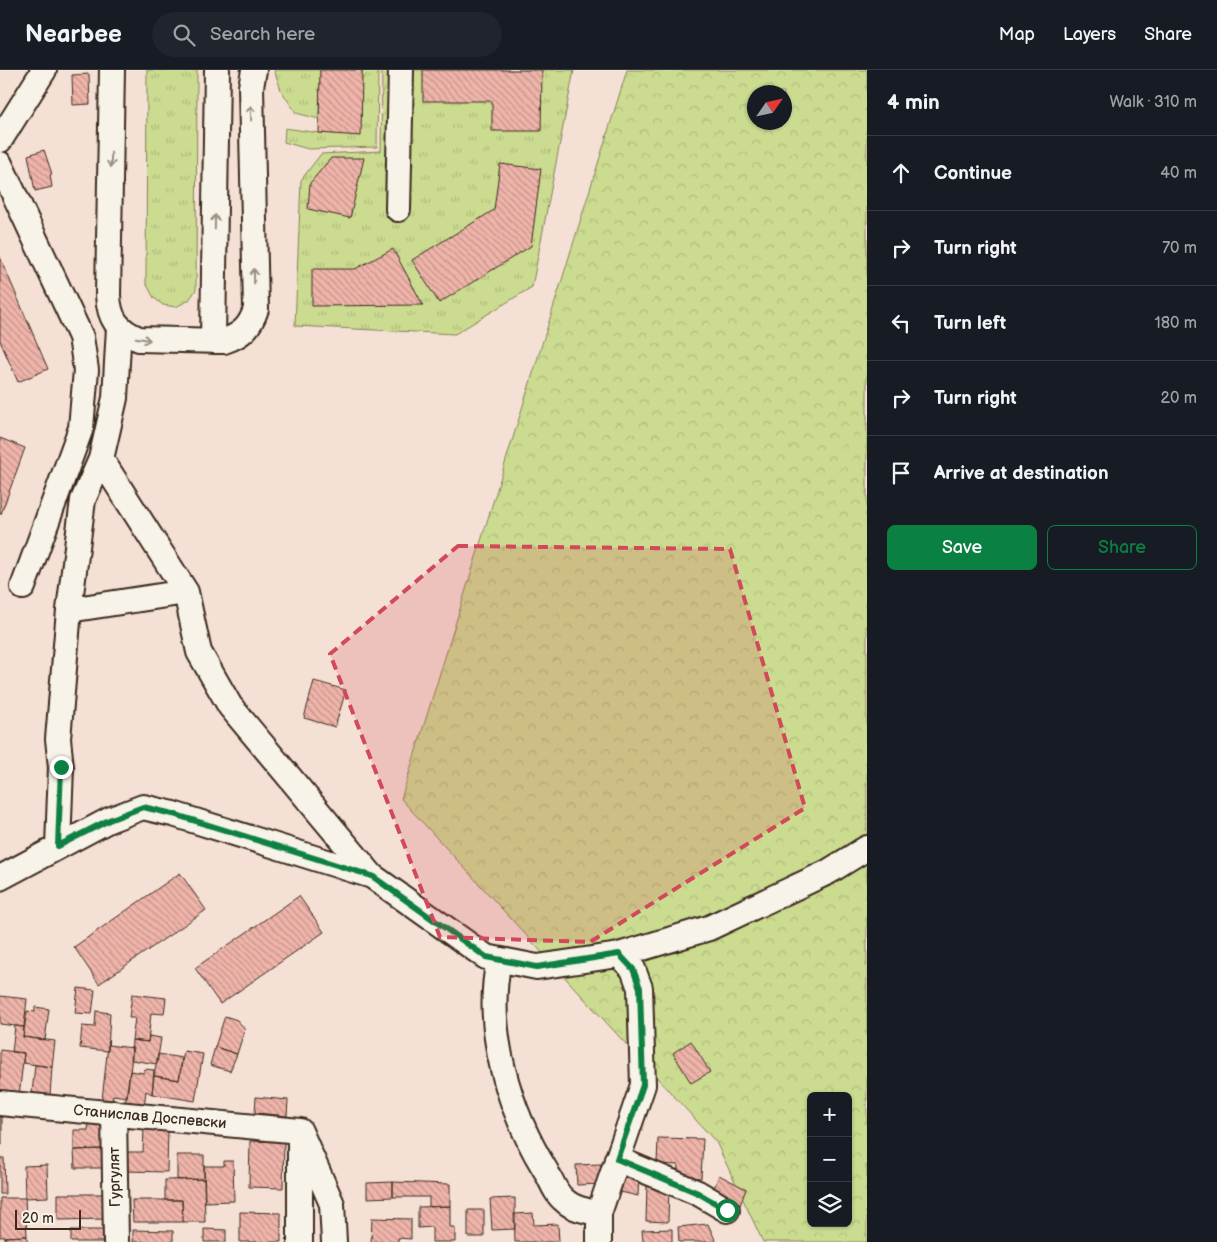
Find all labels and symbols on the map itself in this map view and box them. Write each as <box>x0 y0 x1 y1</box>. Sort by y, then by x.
north arrow <box>747 85 792 130</box>
one-way arrow <box>246 105 256 122</box>
one-way arrow <box>106 152 116 168</box>
one-way arrow <box>210 214 219 230</box>
one-way arrow <box>250 268 259 284</box>
one-way arrow <box>135 335 151 344</box>
route end <box>50 756 73 779</box>
street label: Станислав Доспевски <box>73 1101 227 1133</box>
street label: Гургулят <box>105 1147 125 1207</box>
route start <box>716 1199 739 1222</box>
scale bar <box>15 1207 81 1230</box>

